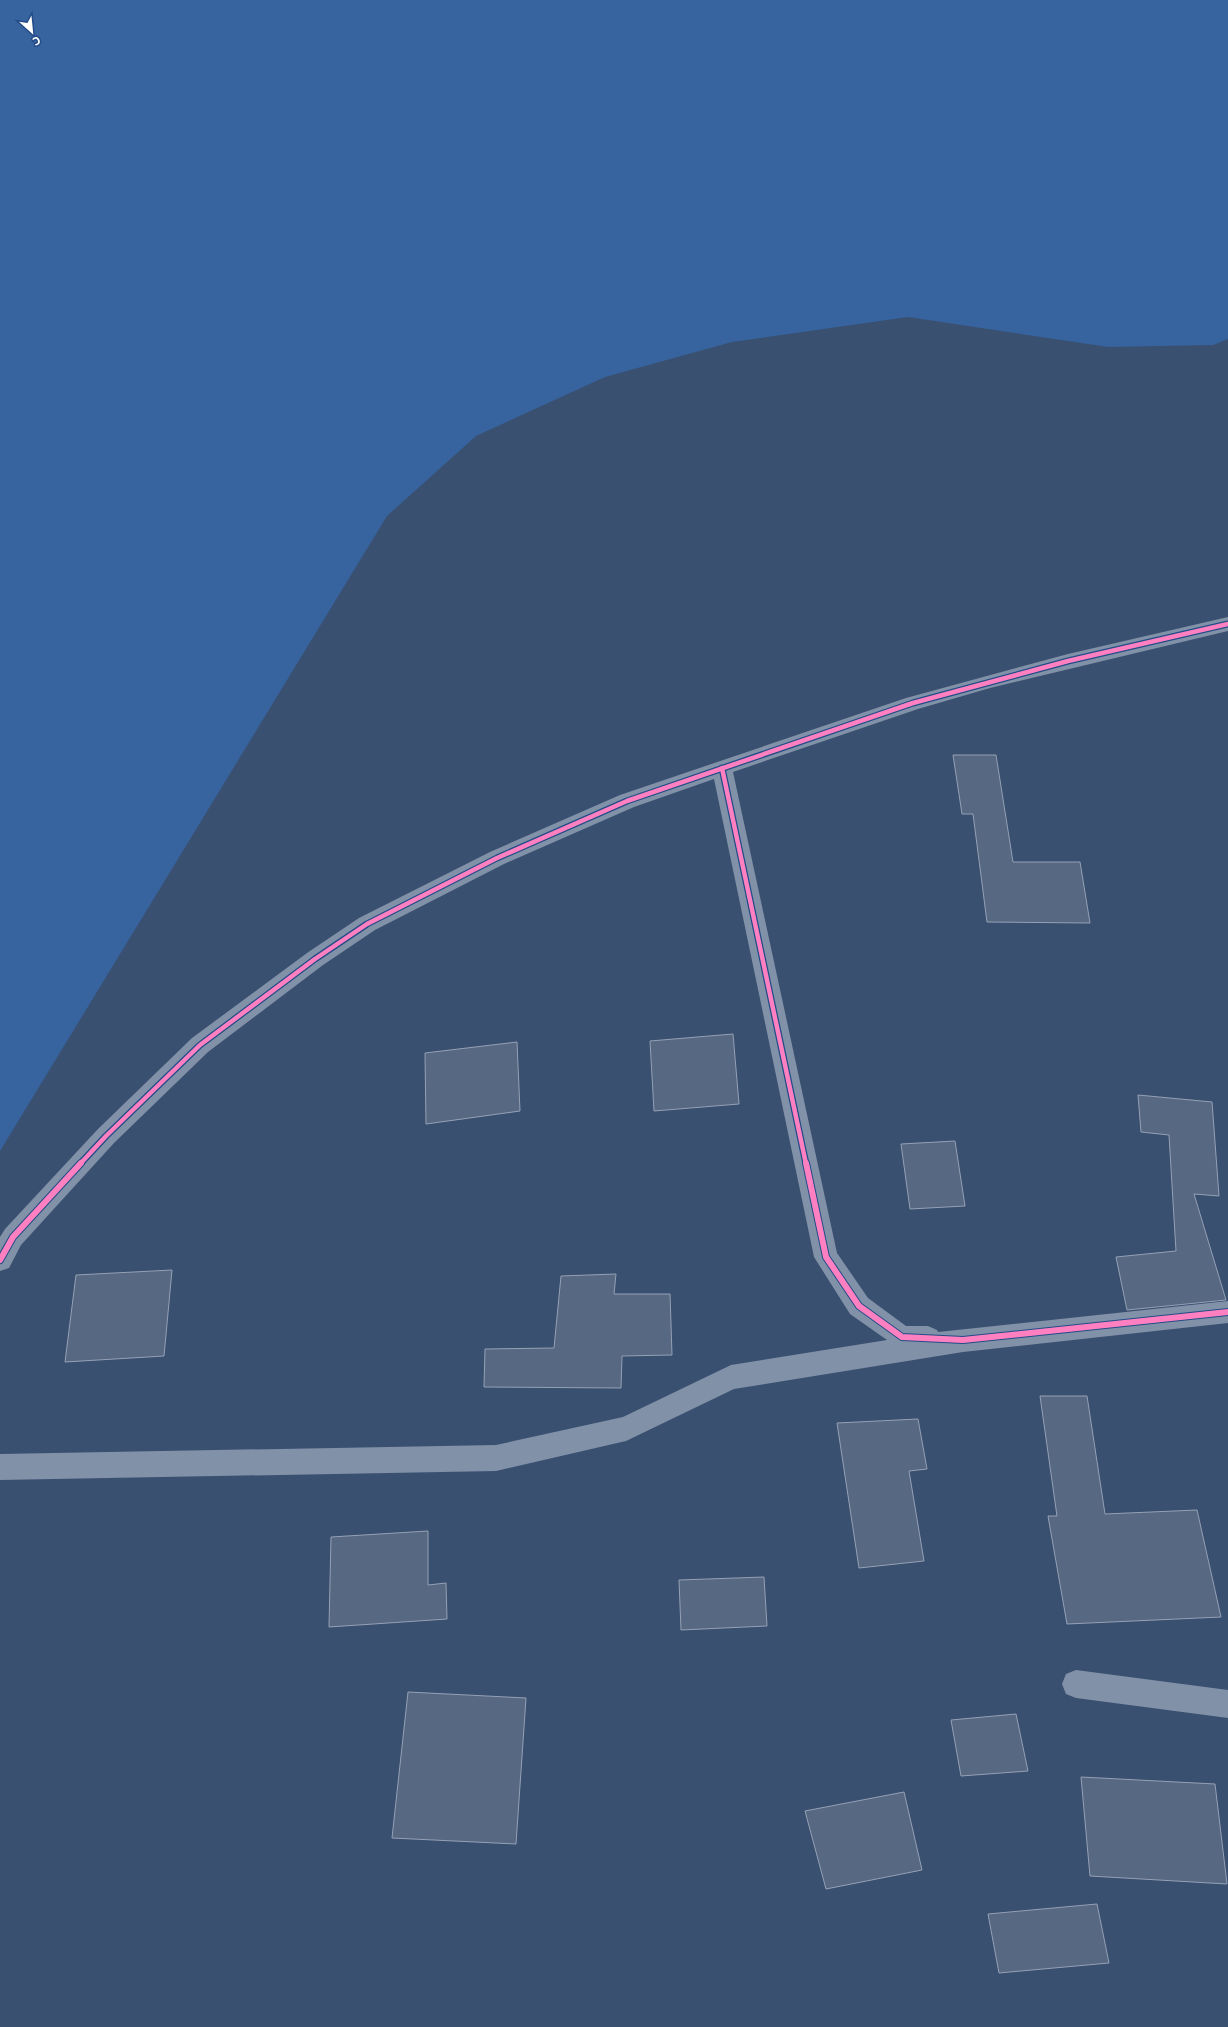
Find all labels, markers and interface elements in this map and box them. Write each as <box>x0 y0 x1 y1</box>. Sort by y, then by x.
north arrow <box>12 12 52 52</box>
text: С <box>30 33 43 50</box>

